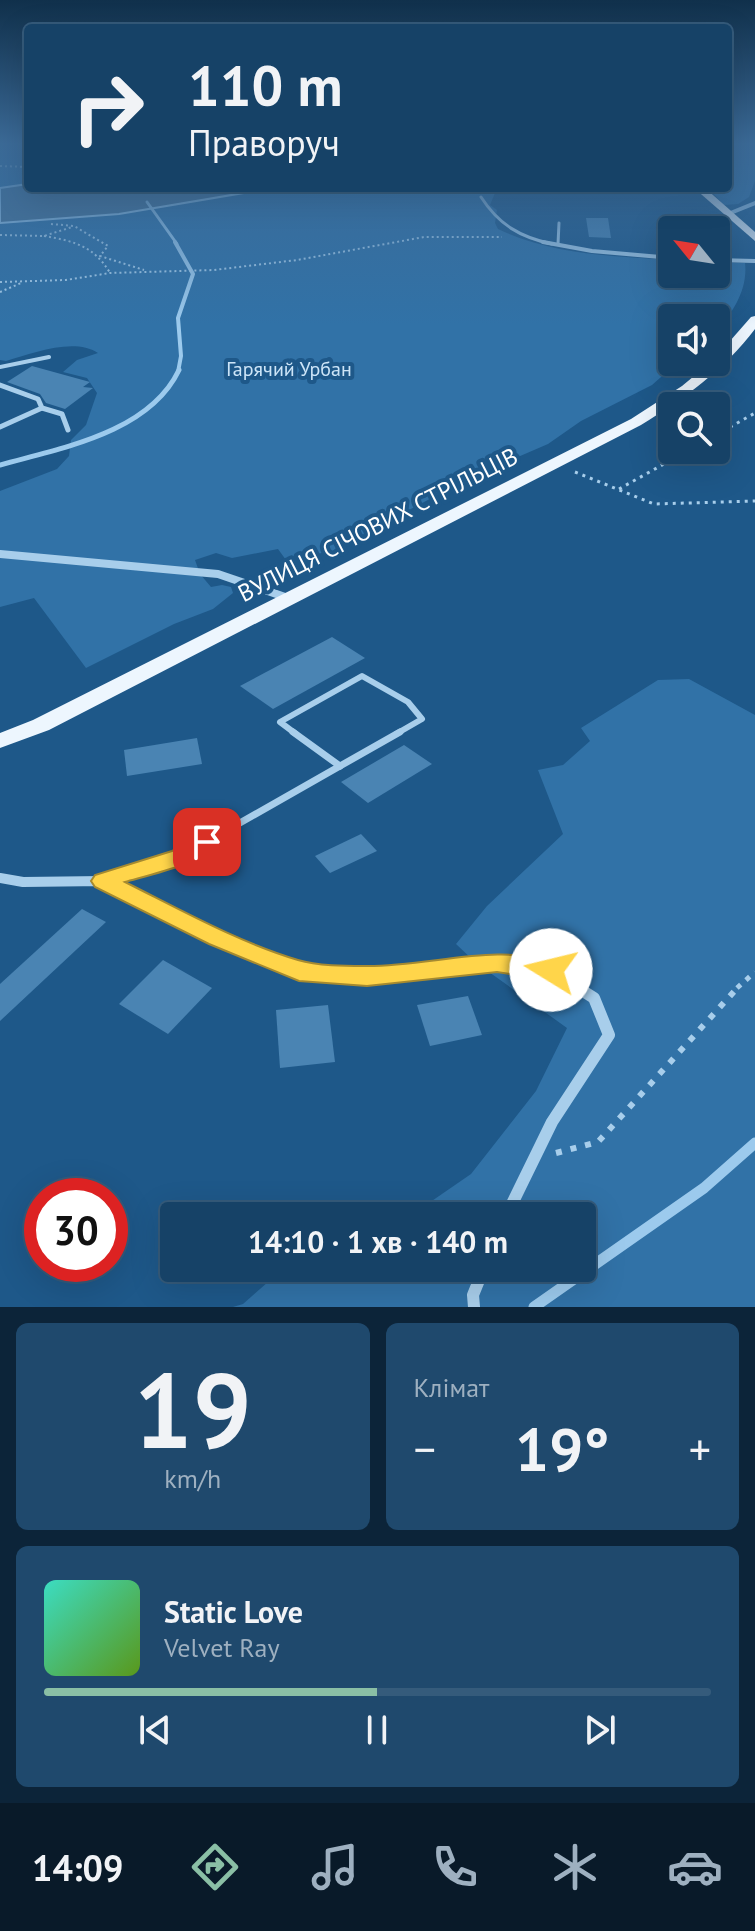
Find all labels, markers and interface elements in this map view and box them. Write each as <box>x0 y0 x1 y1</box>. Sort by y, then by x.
text: 110 m <box>188 49 343 121</box>
icon: right <box>56 56 160 160</box>
text: Праворуч <box>188 119 340 166</box>
north arrow <box>658 216 730 288</box>
map controls <box>658 216 730 464</box>
button: sound <box>658 304 730 376</box>
park label: Гарячий Урбан <box>226 356 352 382</box>
button: search <box>658 392 730 464</box>
street label: ВУЛИЦЯ СІЧОВИХ СТРІЛЬЦІВ <box>233 440 523 609</box>
pin <box>173 808 241 876</box>
icon: arrive <box>185 820 229 864</box>
position arrow <box>509 928 593 1012</box>
speed limit sign: 30 <box>24 1178 128 1282</box>
text: 14:10 · 1 хв · 140 m <box>248 1222 508 1261</box>
text: 19 <box>134 1342 252 1477</box>
text: Клімат <box>414 1371 489 1404</box>
text: 19° <box>515 1410 609 1488</box>
text: − <box>414 1420 436 1477</box>
text: + <box>689 1420 711 1477</box>
text: km/h <box>164 1462 221 1495</box>
text: Static Love <box>164 1592 303 1631</box>
text: Velvet Ray <box>164 1631 280 1664</box>
icon: previous <box>133 1708 177 1752</box>
icon: pause <box>355 1708 399 1752</box>
icon: next <box>578 1708 622 1752</box>
icon: directions <box>187 1839 243 1895</box>
icon: music <box>307 1839 363 1895</box>
icon: phone <box>427 1839 483 1895</box>
icon: climate <box>547 1839 603 1895</box>
icon: car <box>667 1839 723 1895</box>
text: 14:09 <box>32 1844 123 1891</box>

